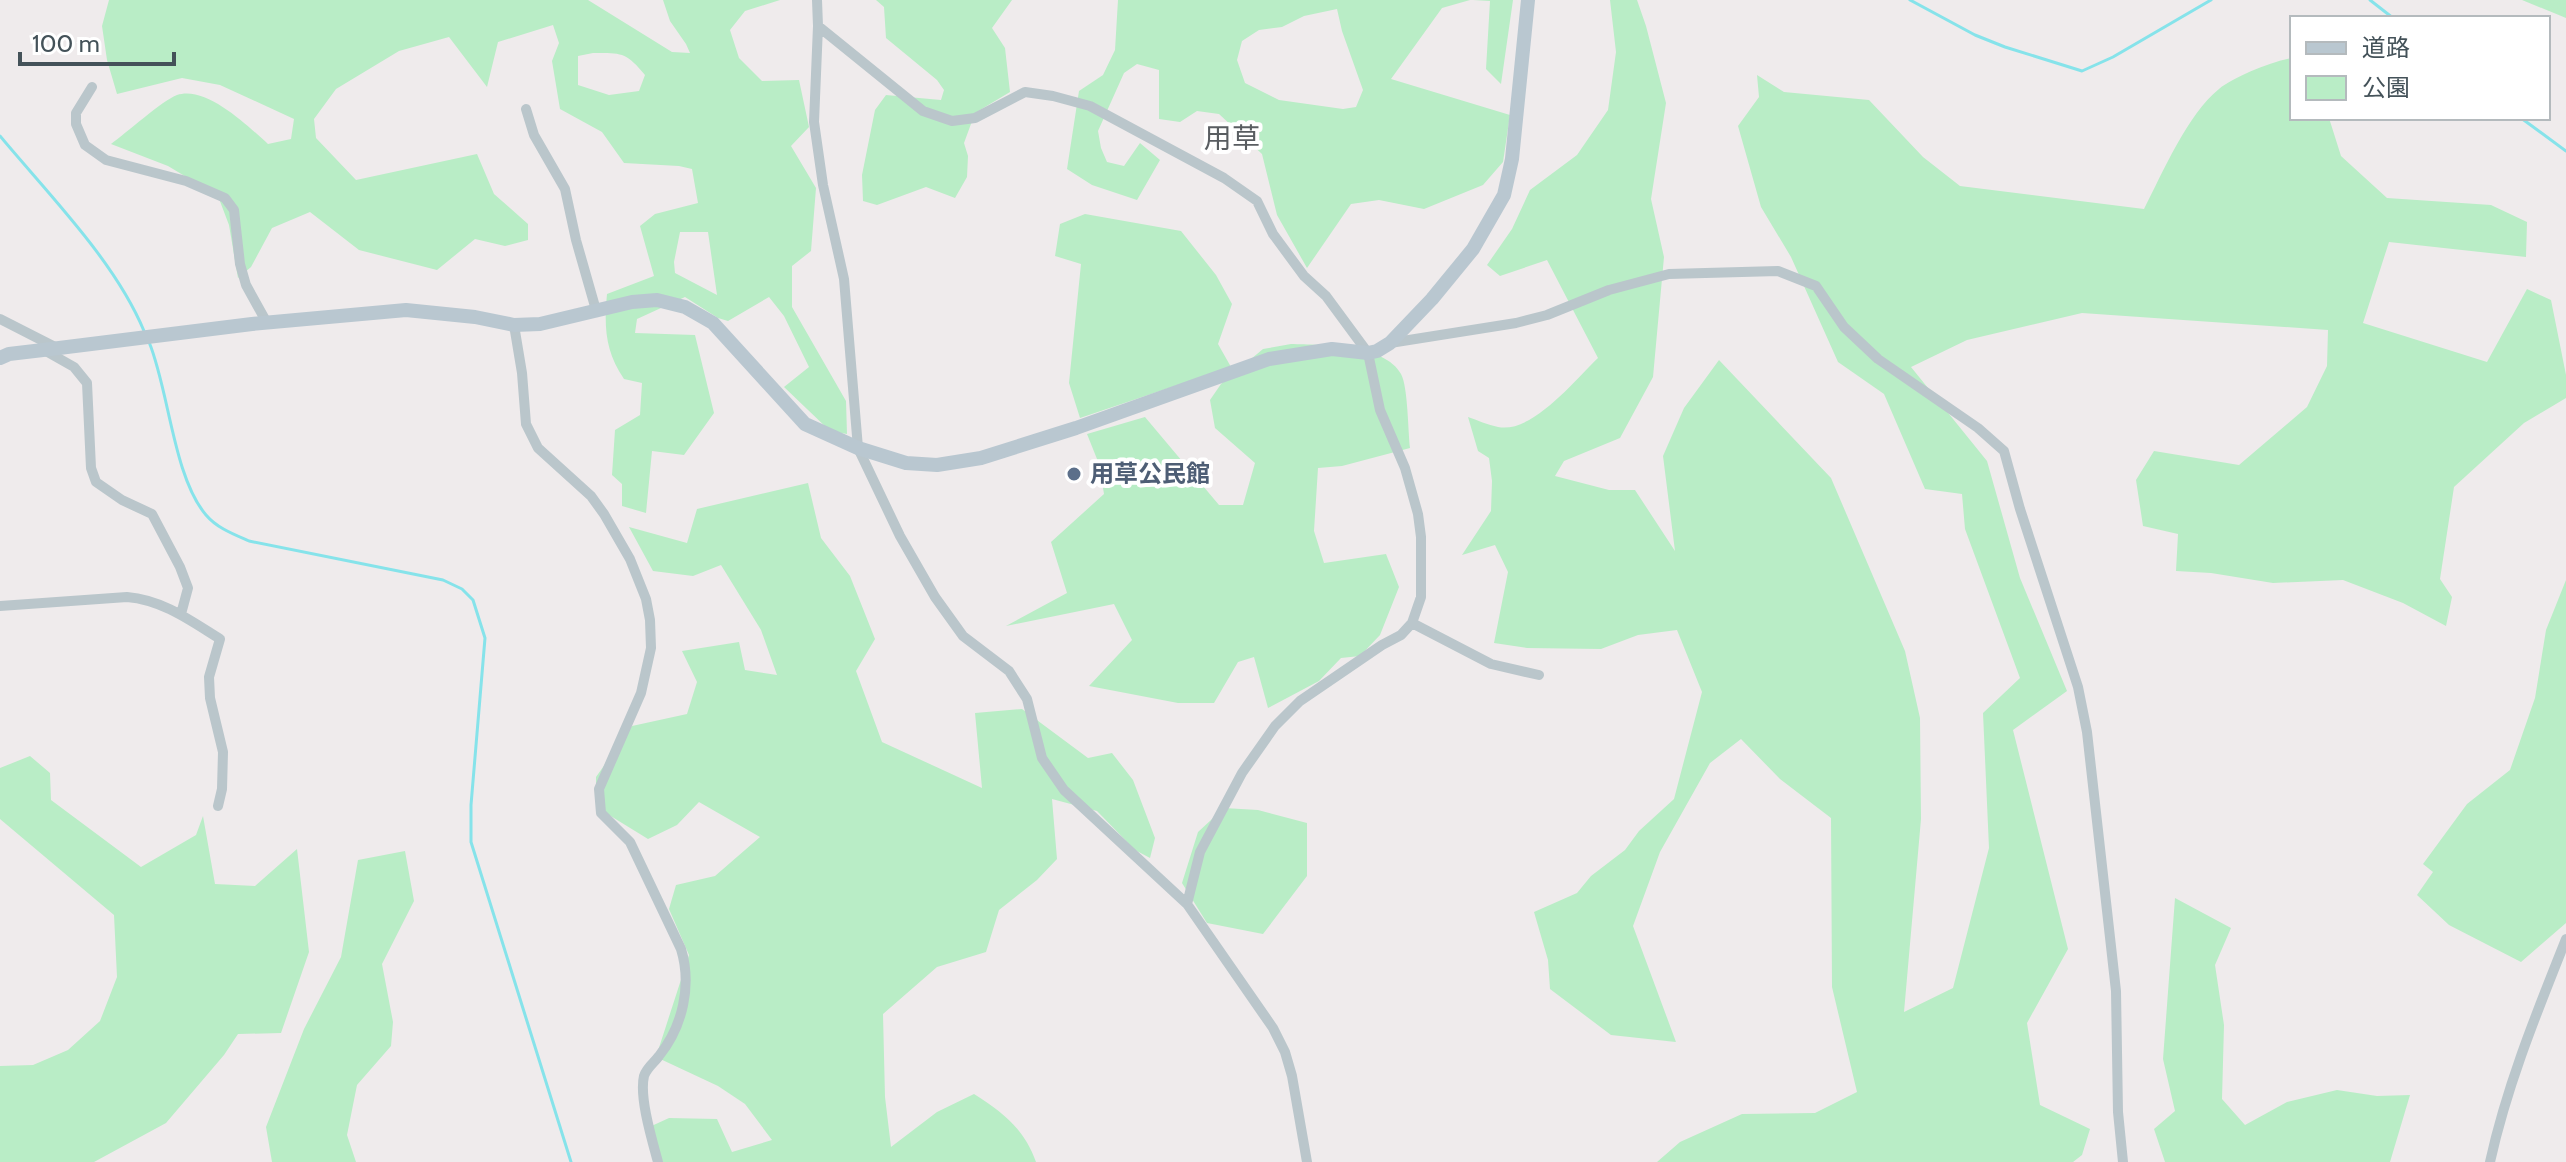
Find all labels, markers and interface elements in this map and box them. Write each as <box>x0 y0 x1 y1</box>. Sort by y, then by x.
scale bar <box>20 16 174 66</box>
legend <box>2290 16 2550 120</box>
text: 100 m <box>32 29 100 58</box>
text: 道路 <box>2362 33 2410 62</box>
text: 公園 <box>2362 73 2410 102</box>
district label: 用草 <box>1204 121 1260 155</box>
place label: 用草公民館 <box>1090 459 1210 488</box>
marker: 用草公民館 <box>1065 465 1083 483</box>

